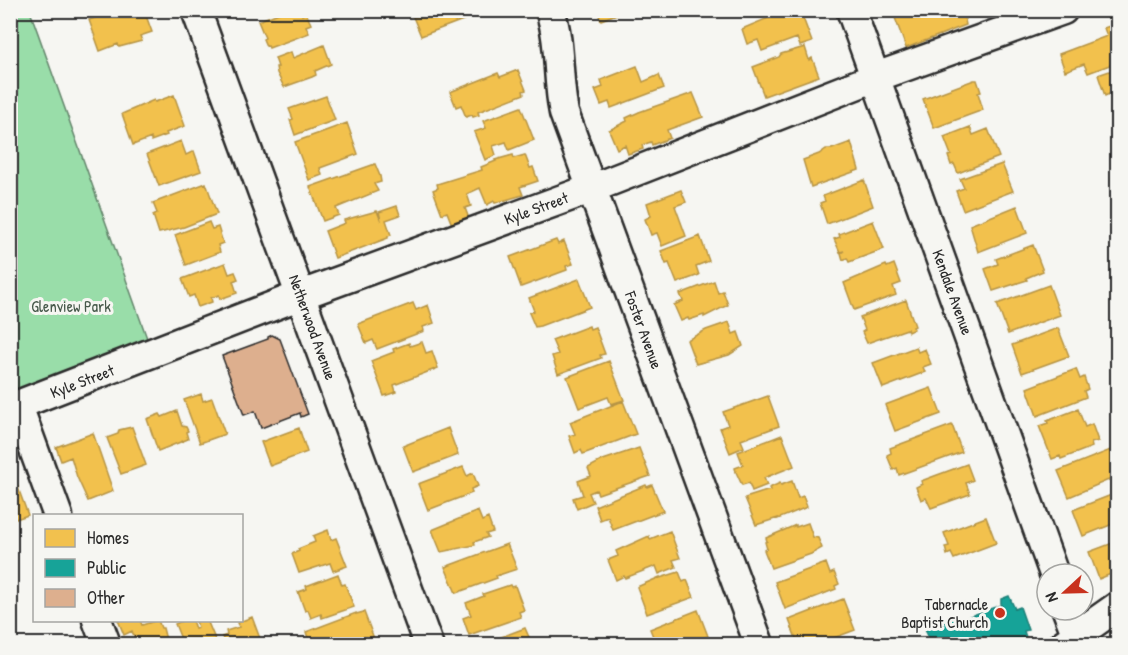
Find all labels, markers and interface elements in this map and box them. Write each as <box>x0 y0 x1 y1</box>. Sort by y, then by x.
street label: Kyle Street <box>501 186 572 230</box>
street label: Kendale Avenue <box>927 246 979 338</box>
street label: Netherwood Avenue <box>284 271 342 383</box>
street label: Foster Avenue <box>619 287 668 372</box>
park label: Glenview Park <box>31 295 111 317</box>
street label: Kyle Street <box>47 359 118 403</box>
legend <box>33 514 243 622</box>
text: Homes <box>87 525 129 550</box>
text: Public <box>87 555 126 580</box>
north arrow <box>1035 562 1095 622</box>
text: Other <box>87 585 125 610</box>
text: N <box>1039 589 1063 606</box>
place label: Tabernacle Baptist Church <box>901 593 989 633</box>
marker: Tabernacle Baptist Church <box>993 606 1007 620</box>

